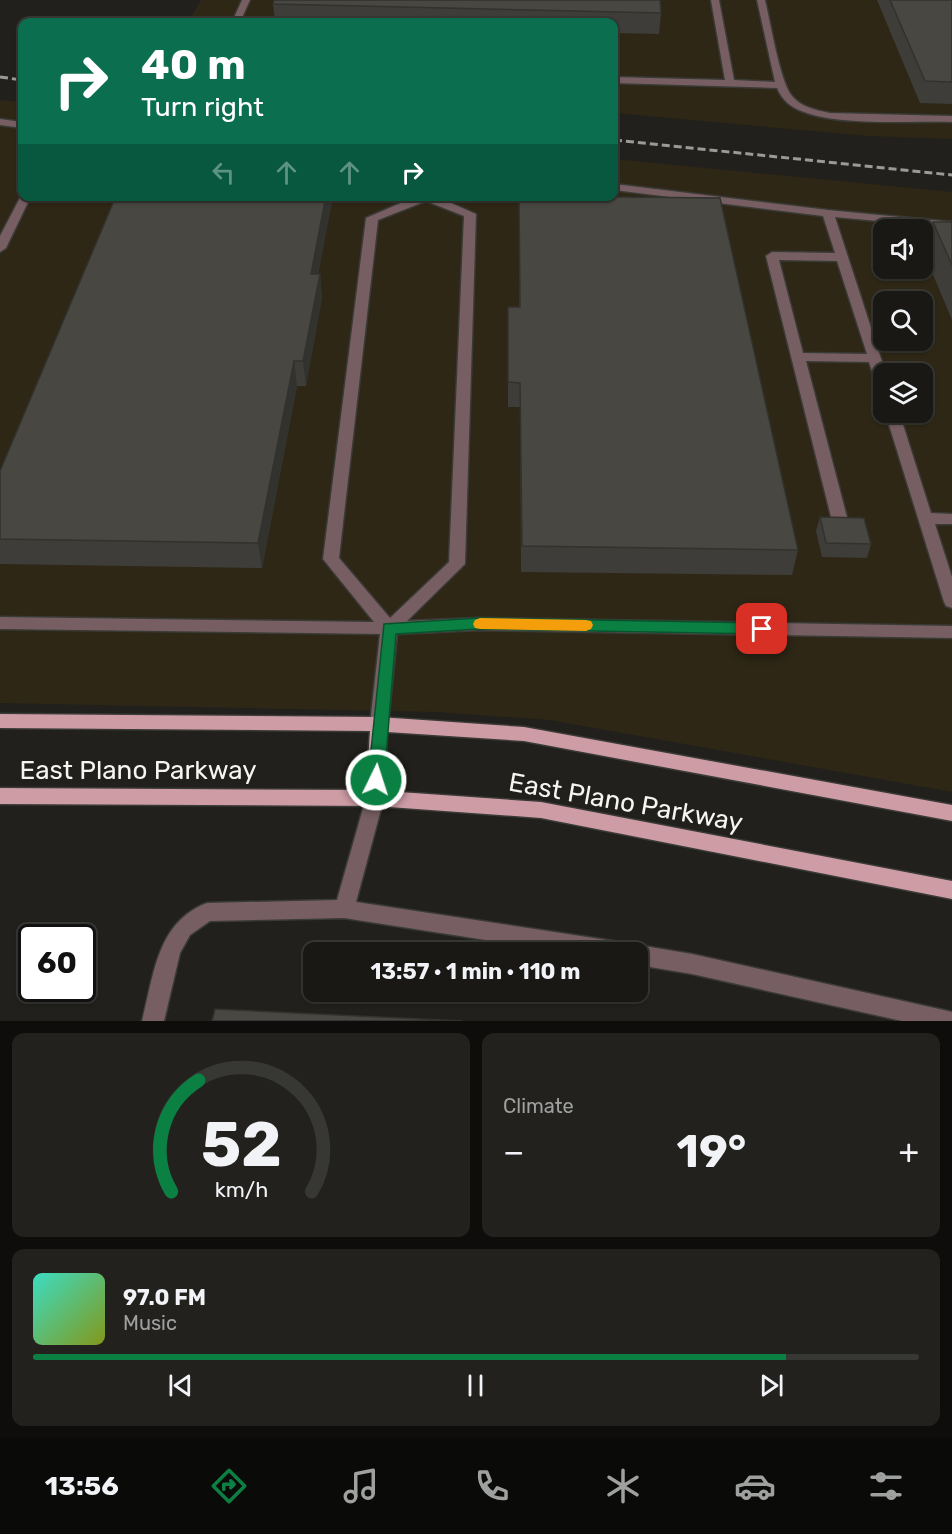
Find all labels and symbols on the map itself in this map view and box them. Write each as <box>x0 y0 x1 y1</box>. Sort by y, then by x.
pin <box>736 603 787 654</box>
position arrow <box>344 748 408 812</box>
street label: East Plano Parkway <box>19 755 257 786</box>
street label: East Plano Parkway <box>506 767 745 838</box>
speed limit sign: 60 <box>18 924 96 1002</box>

